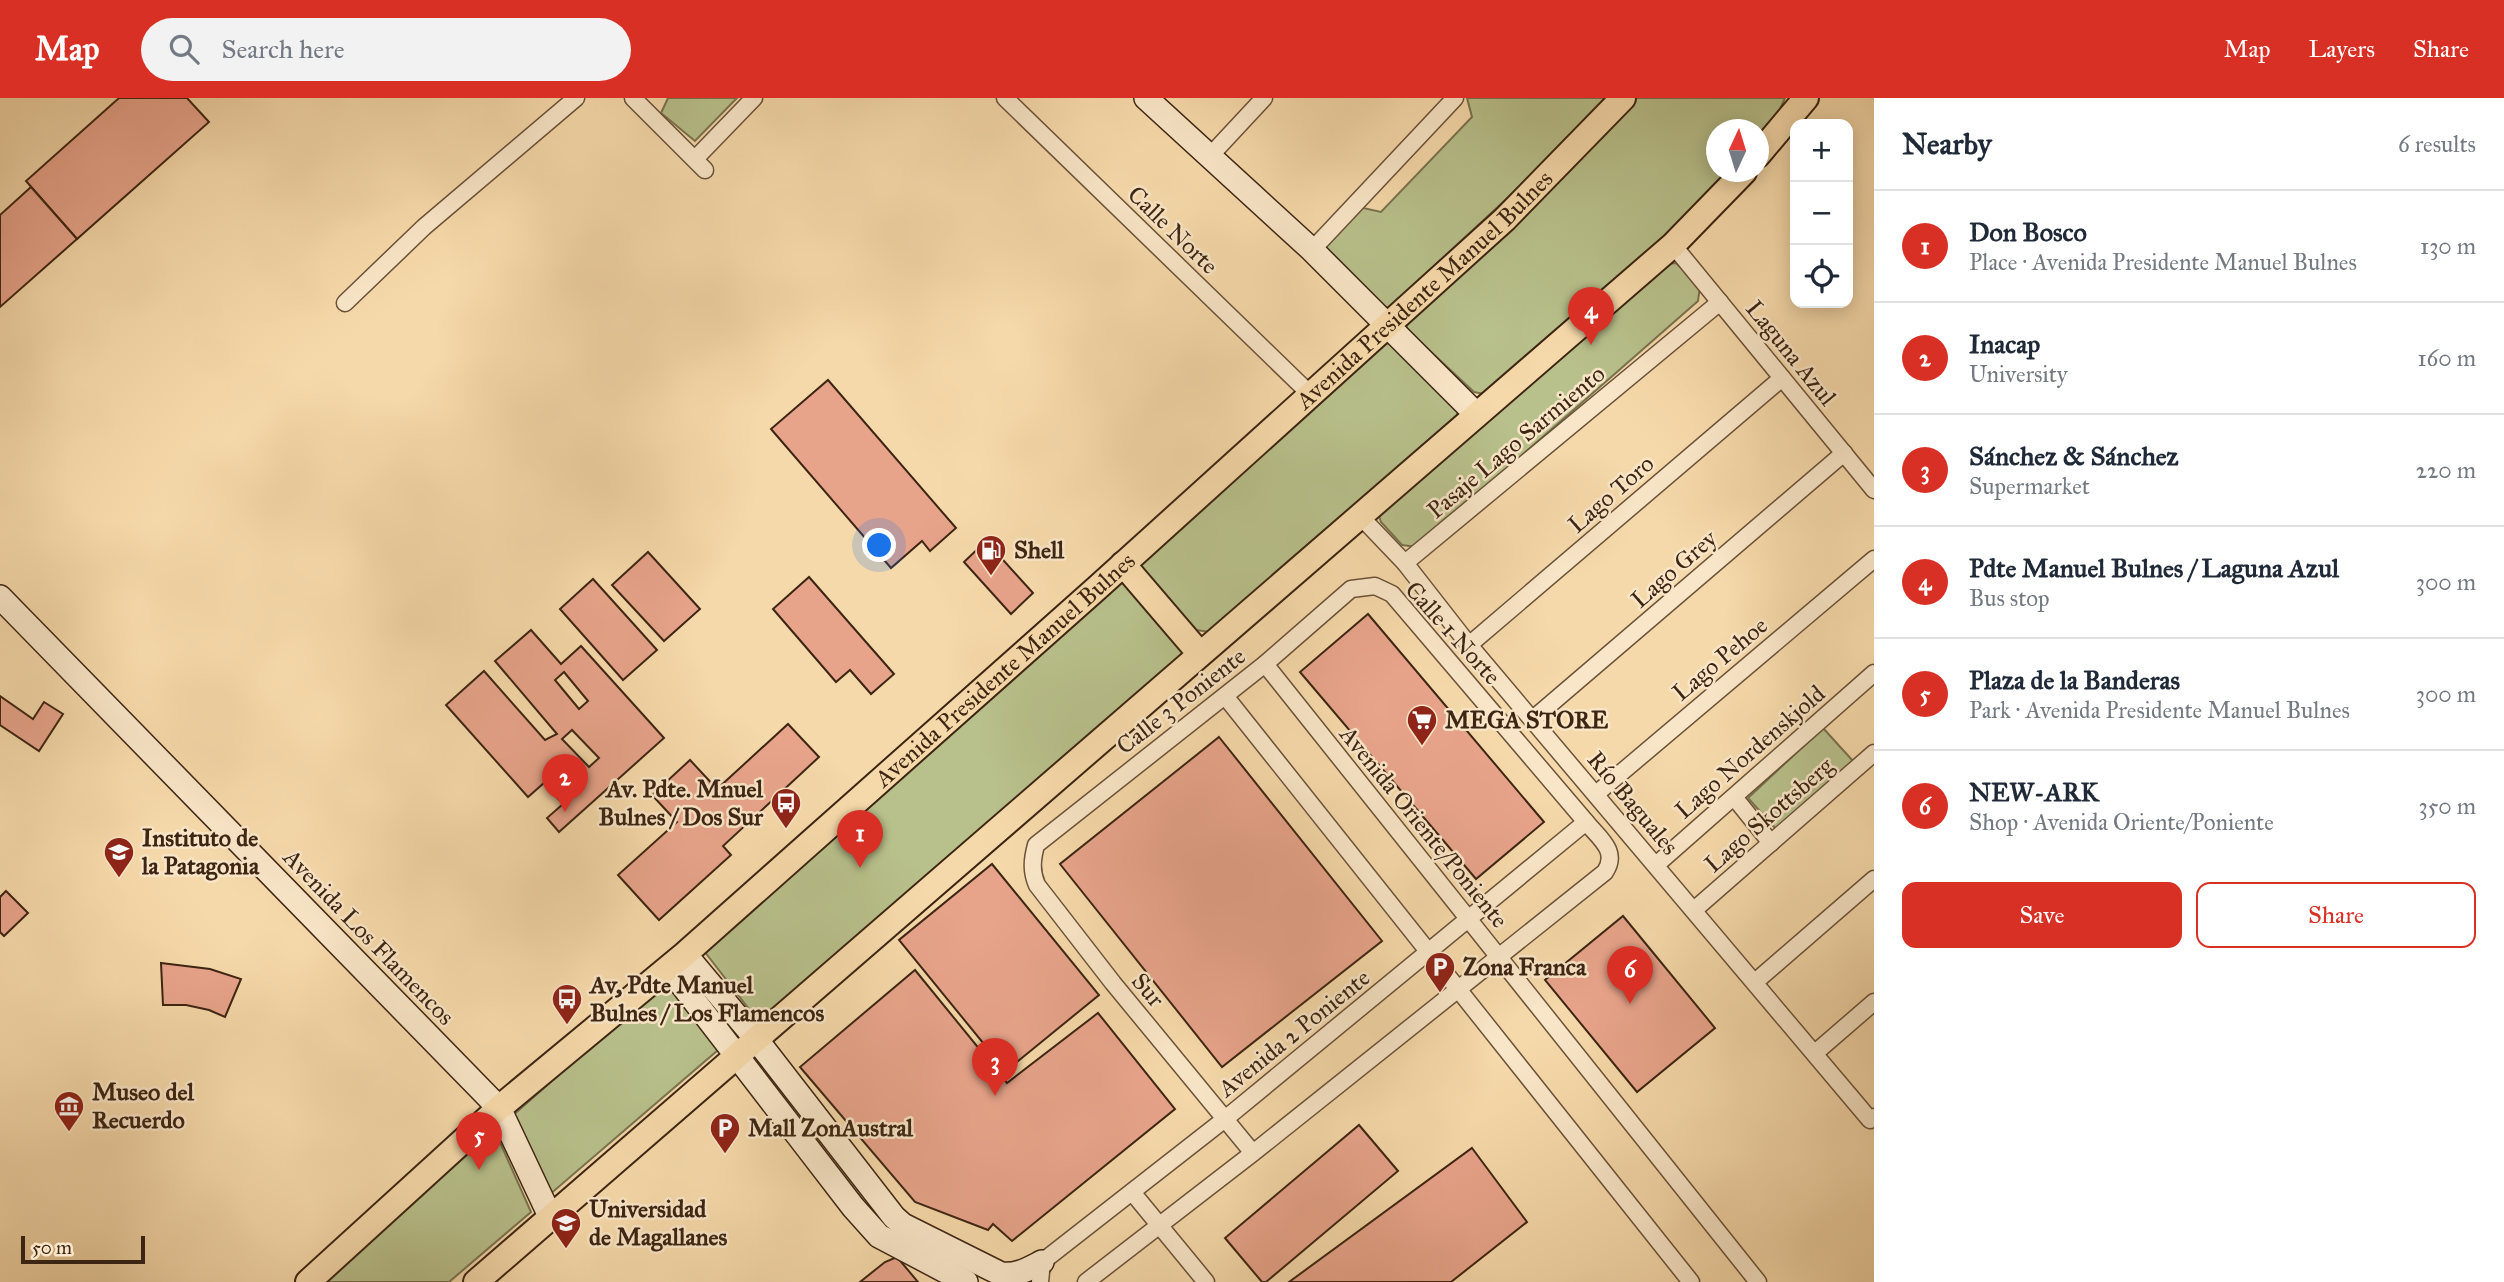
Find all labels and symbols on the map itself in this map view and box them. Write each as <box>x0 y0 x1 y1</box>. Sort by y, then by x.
north arrow <box>1706 119 1769 182</box>
street label: Avenida Presidente Manuel Bulnes <box>1289 164 1559 416</box>
street label: Calle Norte <box>1122 180 1224 280</box>
pin: 4 <box>1568 287 1614 345</box>
street label: Laguna Azul <box>1739 294 1843 412</box>
street label: Pasaje Lago Sarmiento <box>1421 359 1611 525</box>
street label: Lago Toro <box>1562 448 1660 540</box>
street label: Lago Grey <box>1625 523 1724 614</box>
your location <box>862 528 896 562</box>
fuel station icon: Shell <box>974 533 1008 577</box>
place label: Shell <box>1014 535 1065 565</box>
street label: Avenida Presidente Manuel Bulnes <box>868 546 1142 794</box>
street label: Calle 1 Norte <box>1399 575 1507 691</box>
street label: Lago Pehoe <box>1666 611 1774 707</box>
street label: Calle 3 Poniente <box>1110 641 1252 761</box>
street label: Lago Nordenskjold <box>1669 679 1831 825</box>
supermarket icon: MEGA STORE <box>1405 703 1439 747</box>
place label: MEGA STORE <box>1445 705 1608 735</box>
street label: Avenida Oriente/Poniente <box>1333 719 1515 934</box>
street label: Río Baguales <box>1581 745 1685 861</box>
street label: Lago Skottsberg <box>1698 750 1840 879</box>
pin: 2 <box>542 754 588 812</box>
place label: Av. Pdte. Mnuel Bulnes / Dos Sur <box>599 774 764 832</box>
bus stop icon: Av. Pdte. Mnuel Bulnes / Dos Sur <box>769 786 803 830</box>
pin: 1 <box>837 810 883 868</box>
place label: Instituto de la Patagonia <box>141 823 260 881</box>
school or university icon: Instituto de la Patagonia <box>102 835 136 879</box>
street label: Avenida Los Flamencos <box>276 842 461 1031</box>
pin: 6 <box>1607 946 1653 1004</box>
parking icon: Zona Franca <box>1423 950 1457 994</box>
place label: Zona Franca <box>1463 952 1587 982</box>
street label: Avenida 2 Poniente <box>1211 963 1376 1104</box>
street label: Sur <box>1125 967 1171 1013</box>
place label: Av, Pdte Manuel Bulnes / Los Flamencos <box>588 970 824 1028</box>
bus stop icon: Av, Pdte Manuel Bulnes / Los Flamencos <box>550 982 584 1026</box>
pin: 3 <box>972 1038 1018 1096</box>
place label: Museo del Recuerdo <box>92 1077 195 1135</box>
museum icon: Museo del Recuerdo <box>52 1089 86 1133</box>
parking icon: Mall ZonAustral <box>708 1111 742 1155</box>
pin: 5 <box>456 1112 502 1170</box>
place label: Mall ZonAustral <box>748 1113 914 1143</box>
place label: Universidad de Magallanes <box>589 1194 728 1252</box>
school or university icon: Universidad de Magallanes <box>549 1206 583 1250</box>
scale bar <box>21 1233 145 1265</box>

